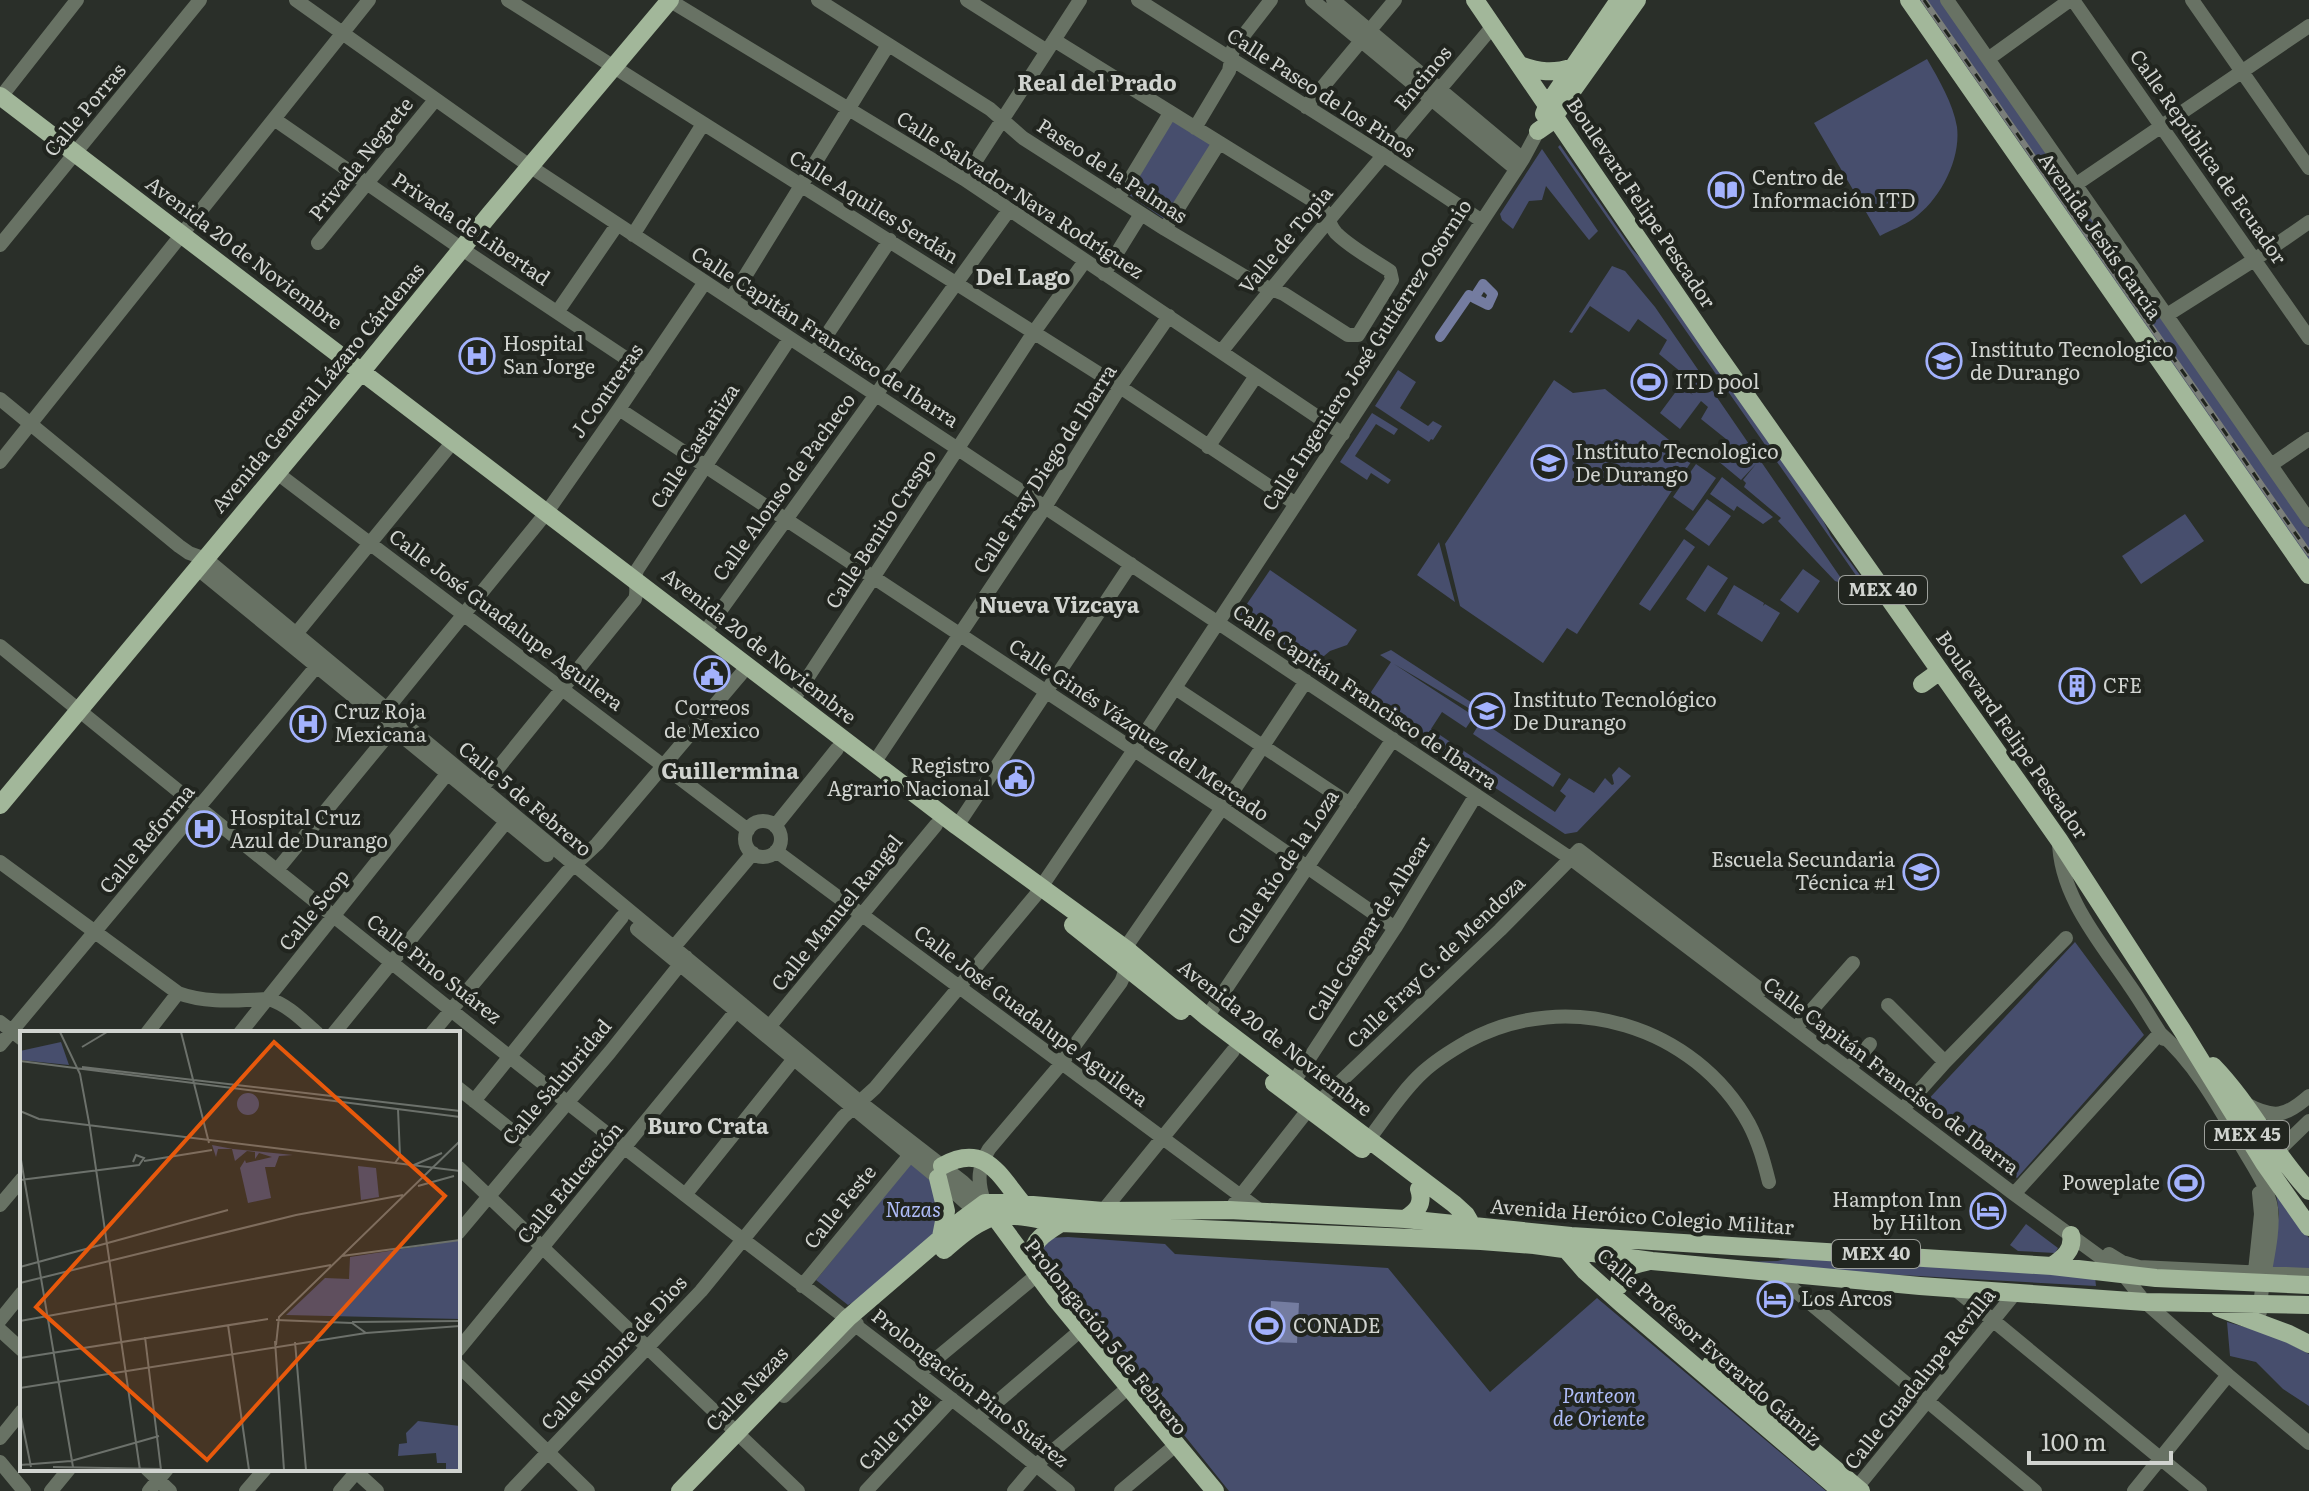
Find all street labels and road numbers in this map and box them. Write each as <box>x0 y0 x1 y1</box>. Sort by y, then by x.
street label: Calle Paseo de los Pinos <box>1222 19 1422 164</box>
street label: Encinos <box>1386 38 1457 116</box>
street label: Calle República de Ecuador <box>2124 42 2296 270</box>
street label: Calle Porras <box>35 55 132 162</box>
street label: Privada Negrete <box>300 89 419 226</box>
street label: Boulevard Felipe Pescador <box>1561 91 1725 314</box>
street label: Calle Salvador Nava Rodríguez <box>891 102 1151 285</box>
street label: Paseo de la Palmas <box>1032 109 1194 229</box>
street label: Calle Aquiles Serdán <box>784 141 966 270</box>
street label: Avenida Jesús García <box>2032 145 2171 325</box>
street label: Privada de Libertad <box>387 163 557 291</box>
street label: Avenida 20 de Noviembre <box>140 167 350 335</box>
street label: Valle de Topia <box>1230 178 1339 299</box>
street label: Calle Ingeniero José Gutiérrez Osornio <box>1253 192 1478 516</box>
street label: Calle Capitán Francisco de Ibarra <box>686 237 966 434</box>
street label: Avenida General Lázaro Cárdenas <box>203 255 430 518</box>
street label: J Contreras <box>562 336 649 443</box>
street label: Calle Fray Diego de Ibarra <box>964 357 1123 579</box>
street label: Calle Castañiza <box>641 376 745 514</box>
street label: Calle Alonso de Pacheco <box>704 385 861 586</box>
street label: Calle Benito Crespo <box>816 442 942 614</box>
street label: Calle José Guadalupe Aguilera <box>384 520 631 717</box>
street label: Avenida 20 de Noviembre <box>657 559 864 730</box>
road number: MEX 40 <box>1839 576 1927 604</box>
street label: Calle Capitán Francisco de Ibarra <box>1228 595 1505 796</box>
street label: Boulevard Felipe Pescador <box>1930 624 2097 845</box>
street label: Calle Ginés Vázquez del Mercado <box>1004 630 1276 827</box>
street label: Calle 5 de Febrero <box>453 733 600 862</box>
street label: Calle Reforma <box>91 776 201 899</box>
street label: Calle Río de la Loza <box>1218 782 1345 950</box>
street label: Calle Manuel Rangel <box>763 827 908 997</box>
street label: Calle Gaspar de Albear <box>1298 829 1437 1026</box>
street label: Calle Scop <box>270 861 355 956</box>
street label: Calle Fray G. de Mendoza <box>1339 867 1531 1054</box>
street label: Calle Pino Suárez <box>361 905 509 1030</box>
street label: Calle José Guadalupe Aguilera <box>909 916 1156 1113</box>
street label: Avenida 20 de Noviembre <box>1173 951 1380 1122</box>
street label: Calle Capitán Francisco de Ibarra <box>1758 968 2027 1181</box>
street label: Calle Salubridad <box>494 1011 617 1150</box>
street label: Calle Educación <box>508 1114 629 1249</box>
road number: MEX 45 <box>2205 1121 2289 1149</box>
street label: Calle Feste <box>795 1157 882 1254</box>
street label: Avenida Heróico Colegio Militar <box>1489 1189 1796 1241</box>
street label: Prolongación 5 de Febrero <box>1019 1231 1196 1440</box>
street label: Calle Profesor Everardo Gámiz <box>1591 1239 1829 1452</box>
road number: MEX 40 <box>1832 1240 1920 1268</box>
street label: Calle Nombre de Dios <box>532 1267 693 1436</box>
street label: Calle Guadalupe Revilla <box>1836 1280 2001 1475</box>
street label: Prolongación Pino Suárez <box>866 1300 1076 1473</box>
street label: Calle Nazas <box>697 1338 794 1437</box>
street label: Calle Indé <box>850 1385 937 1476</box>

